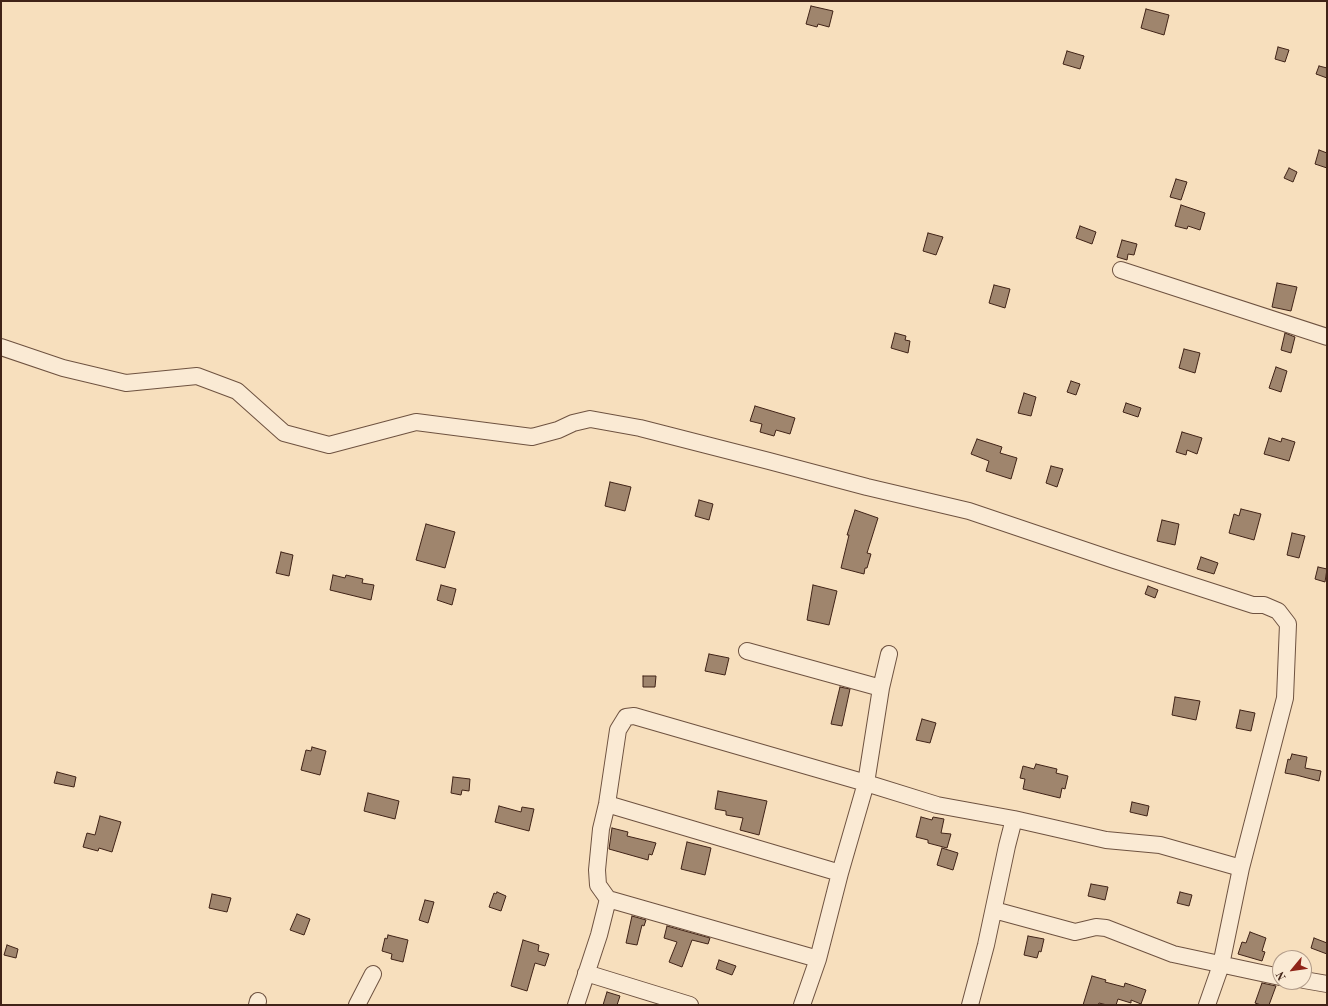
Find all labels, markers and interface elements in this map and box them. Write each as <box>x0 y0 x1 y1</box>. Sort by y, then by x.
north arrow <box>1272 950 1312 990</box>
text: N <box>1275 969 1289 982</box>

